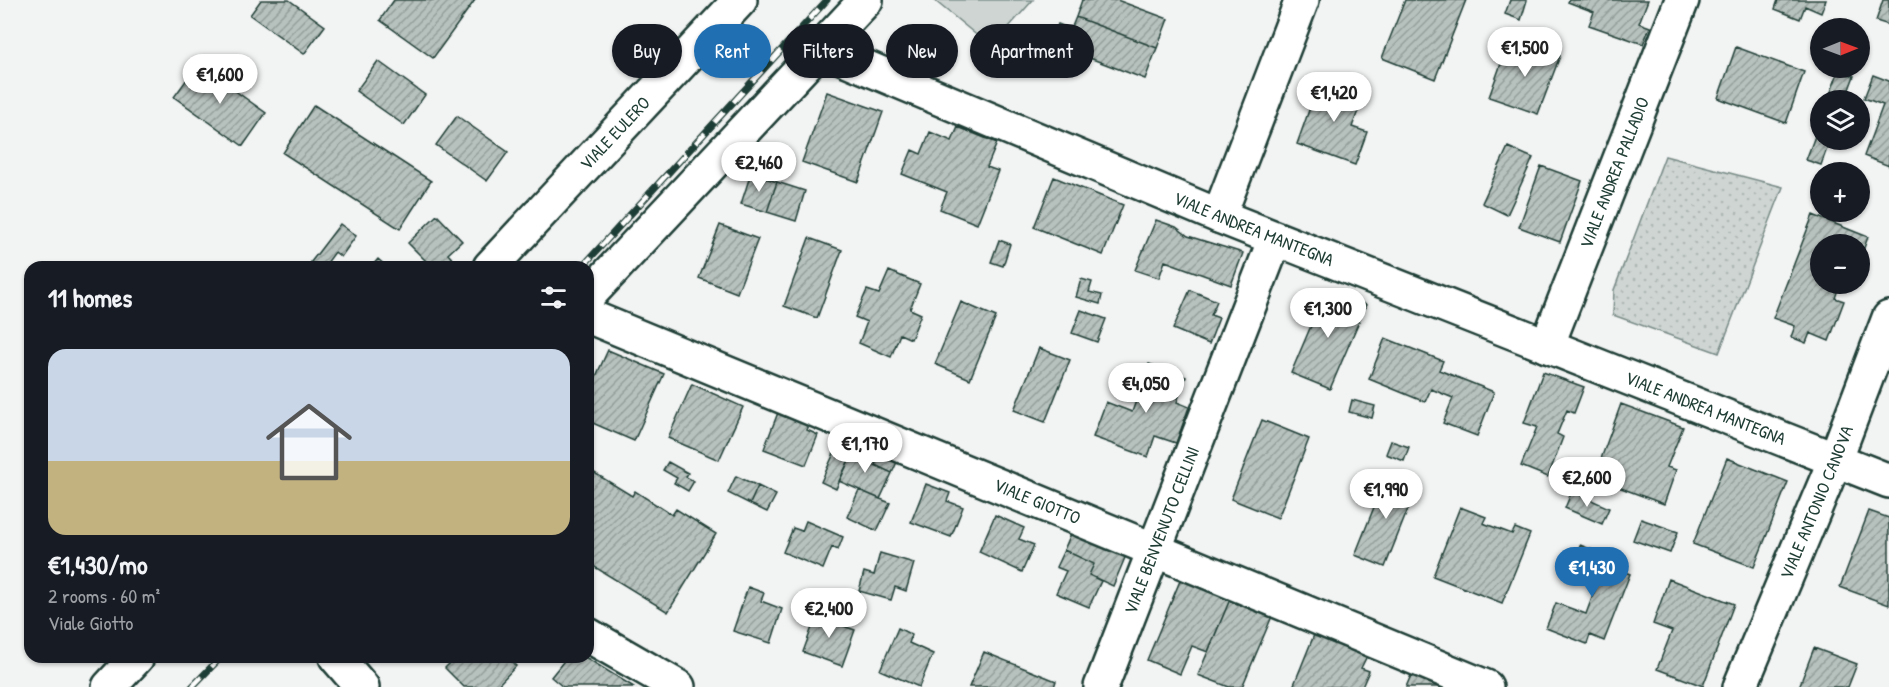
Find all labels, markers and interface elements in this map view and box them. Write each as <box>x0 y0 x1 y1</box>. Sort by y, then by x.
north arrow <box>1810 18 1870 78</box>
map controls <box>1810 18 1870 294</box>
chip: Buy <box>612 24 682 78</box>
chip: Rent <box>694 24 771 78</box>
chip: Filters <box>783 24 874 78</box>
chip: New <box>886 24 958 78</box>
chip: Apartment <box>970 24 1094 78</box>
pin: €1,500 <box>1476 27 1574 78</box>
text: €1,500 <box>1501 33 1549 60</box>
pin: €1,600 <box>171 54 269 105</box>
text: €1,600 <box>197 60 243 87</box>
pin: €1,420 <box>1285 72 1383 123</box>
text: €1,420 <box>1311 78 1357 105</box>
button: layers <box>1810 90 1870 150</box>
street label: VIALE EULERO <box>574 91 656 175</box>
street label: VIALE ANDREA PALLADIO <box>1573 93 1655 252</box>
pin: €2,460 <box>710 142 808 193</box>
text: €2,460 <box>735 148 783 175</box>
button: + <box>1810 162 1870 222</box>
street label: VIALE ANDREA MANTEGNA <box>1170 185 1338 272</box>
button: − <box>1810 234 1870 294</box>
text: 11 homes <box>48 280 132 315</box>
icon: filters <box>537 281 570 314</box>
pin: €1,300 <box>1279 288 1377 339</box>
text: €1,300 <box>1304 294 1352 321</box>
pin: €4,050 <box>1097 363 1195 414</box>
street label: VIALE ANDREA MANTEGNA <box>1622 365 1790 451</box>
text: €4,050 <box>1122 369 1170 396</box>
icon: home <box>255 388 363 496</box>
street label: VIALE ANTONIO CANOVA <box>1774 422 1859 583</box>
pin: €1,170 <box>816 423 914 474</box>
text: €1,170 <box>841 429 889 456</box>
street label: VIALE BENVENUTO CELLINI <box>1117 443 1205 618</box>
pin: €2,600 <box>1538 457 1636 508</box>
text: €2,600 <box>1563 463 1611 490</box>
pin: €1,990 <box>1337 469 1435 520</box>
street label: VIALE GIOTTO <box>990 472 1085 530</box>
text: €1,990 <box>1364 475 1408 502</box>
text: €1,430/mo <box>48 547 147 582</box>
pin: €1,430 <box>1543 547 1641 598</box>
text: €1,430 <box>1569 553 1615 580</box>
text: 2 rooms · 60 m² <box>48 582 160 609</box>
pin: €2,400 <box>780 588 878 639</box>
text: €2,400 <box>805 594 853 621</box>
text: Viale Giotto <box>48 609 133 636</box>

